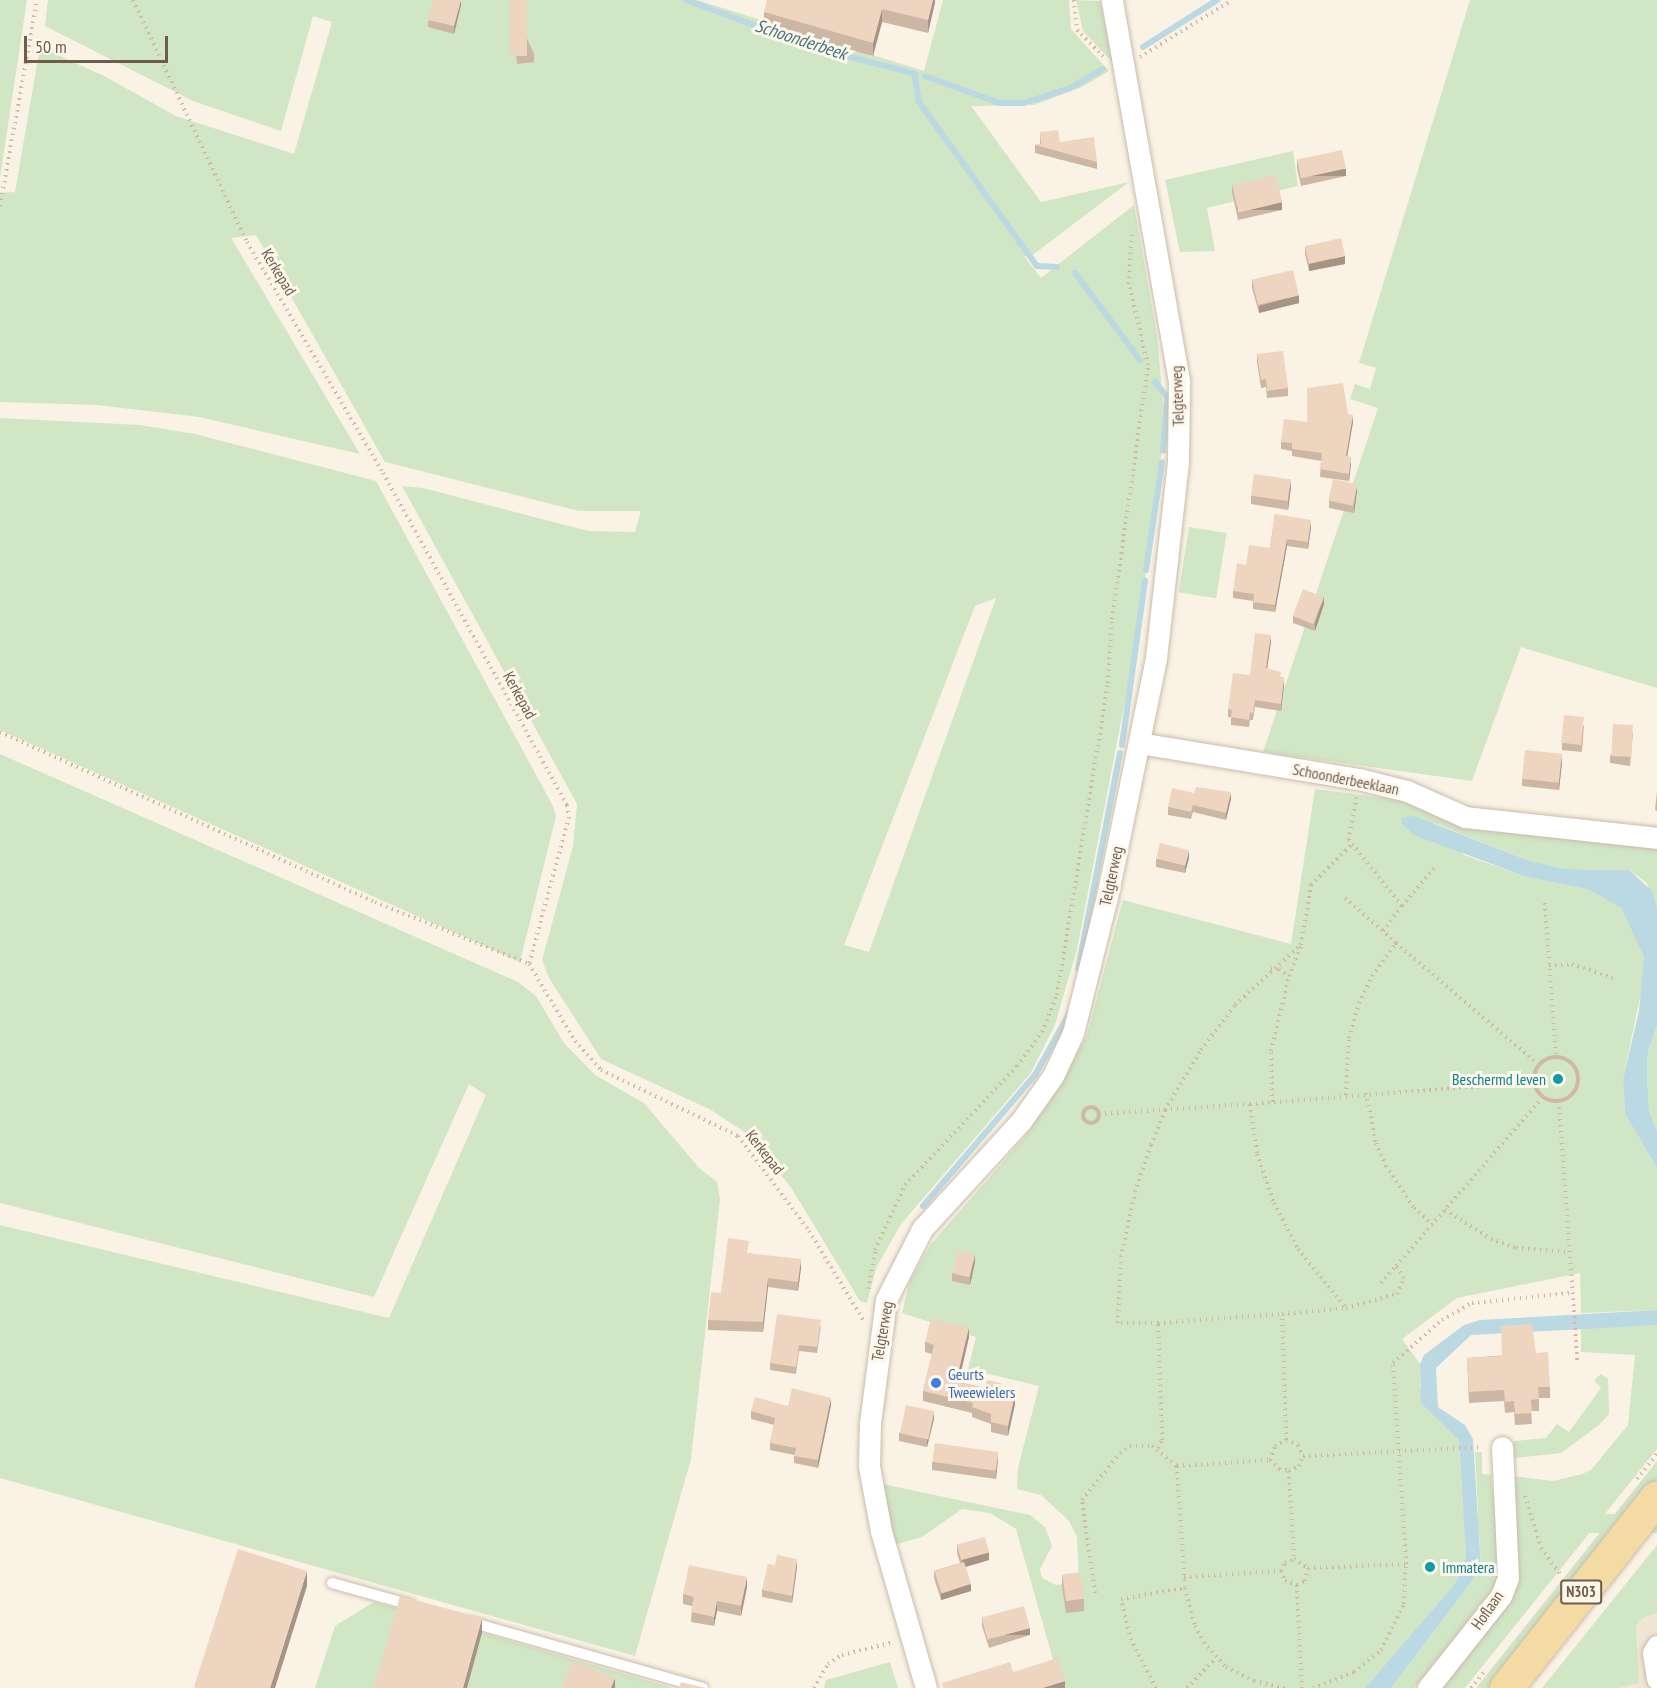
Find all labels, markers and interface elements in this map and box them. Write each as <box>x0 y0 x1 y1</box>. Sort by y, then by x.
water label: Schoonderbeek <box>752 15 850 65</box>
scale bar <box>27 24 171 62</box>
text: 50 m <box>35 35 67 58</box>
street label: Kerkepad <box>258 245 300 299</box>
street label: Telgterweg <box>1166 365 1188 427</box>
street label: Kerkepad <box>499 668 541 722</box>
street label: Schoonderbeeklaan <box>1291 759 1401 799</box>
street label: Telgterweg <box>1095 844 1127 908</box>
place label: Beschermd leven <box>1452 1069 1546 1089</box>
marker: Beschermd leven <box>1551 1072 1565 1086</box>
street label: Kerkepad <box>742 1126 788 1178</box>
street label: Telgterweg <box>867 1299 897 1363</box>
place label: Geurts Tweewielers <box>948 1364 1015 1402</box>
marker: Geurts Tweewielers <box>929 1376 943 1390</box>
place label: Immatera <box>1442 1557 1495 1577</box>
marker: Immatera <box>1423 1560 1437 1574</box>
road number: N303 <box>1560 1580 1602 1604</box>
street label: Hoflaan <box>1467 1587 1507 1633</box>

